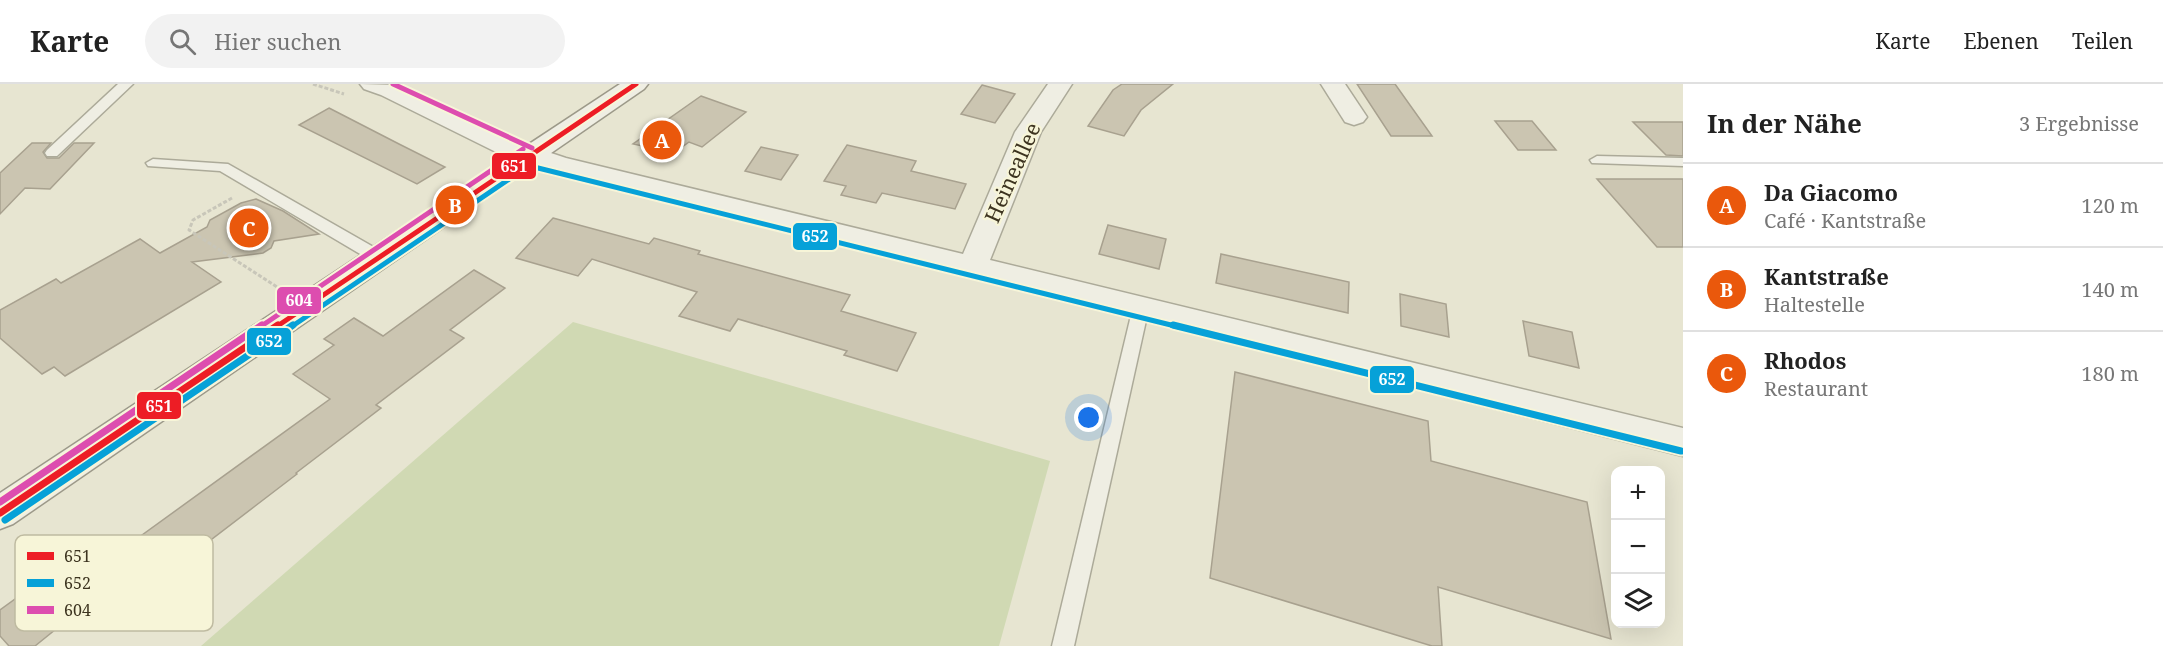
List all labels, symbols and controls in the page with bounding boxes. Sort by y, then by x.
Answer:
search box [145,14,565,68]
text: Karte [30,22,109,60]
icon: search [166,25,199,58]
text: Hier suchen [214,26,341,56]
text: Karte [1875,27,1930,55]
text: Ebenen [1963,27,2039,55]
text: Teilen [2072,27,2133,55]
text: In der Nähe [1707,105,1862,141]
text: 3 Ergebnisse [2019,110,2139,137]
pin: A [642,118,682,162]
street label: Heineallee [978,118,1047,227]
line badge: 651 [491,152,537,180]
text: 651 [500,155,528,177]
text: Da Giacomo [1764,177,1898,207]
pin: B [436,182,474,228]
text: A [1719,192,1734,219]
text: 120 m [2081,192,2139,219]
pin: C [230,206,268,250]
text: Café · Kantstraße [1764,207,1926,234]
line badge: 652 [792,222,838,251]
text: 652 [801,225,829,247]
text: Kantstraße [1764,261,1889,291]
text: B [1720,276,1733,303]
text: 140 m [2081,276,2139,303]
line badge: 604 [276,286,322,315]
text: 604 [285,289,313,311]
text: Haltestelle [1764,291,1865,318]
line badge: 652 [246,327,292,356]
text: 652 [255,330,283,352]
text: Rhodos [1764,345,1846,375]
text: C [1720,360,1733,387]
text: 180 m [2081,360,2139,387]
line badge: 652 [1369,365,1415,394]
text: 652 [1378,368,1406,390]
text: Restaurant [1764,375,1868,402]
line badge: 651 [136,391,182,420]
text: 651 [145,395,173,417]
your location [1074,403,1103,432]
map controls [1611,466,1665,628]
button: + [1611,466,1665,520]
button: − [1611,520,1665,574]
legend [15,535,213,631]
text: 651 [64,545,91,567]
text: 652 [64,572,91,594]
button: layers [1611,574,1665,628]
text: 604 [64,599,91,621]

